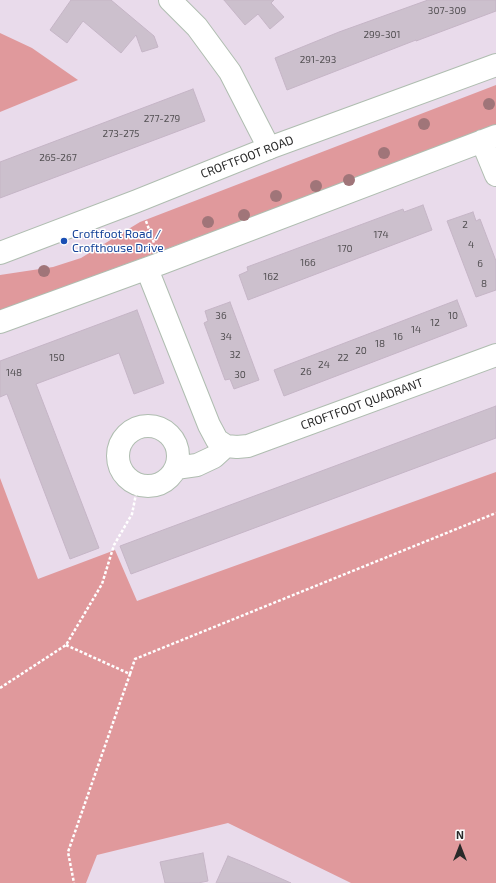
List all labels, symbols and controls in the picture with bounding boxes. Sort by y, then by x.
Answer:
house number: 307-309 [428,5,466,17]
house number: 299-301 [363,29,401,41]
house number: 291-293 [300,54,336,66]
house number: 277-279 [144,113,180,125]
house number: 273-275 [103,128,139,140]
street label: CROFTFOOT ROAD [198,133,296,181]
house number: 265-267 [39,152,77,164]
house number: 2 [462,219,468,231]
place label: Croftfoot Road / Crofthouse Drive [72,227,164,255]
house number: 174 [373,229,389,241]
marker: Croftfoot Road / Crofthouse Drive [59,236,69,246]
house number: 4 [468,239,474,251]
house number: 170 [337,243,353,255]
house number: 166 [300,257,316,269]
house number: 6 [477,258,483,270]
house number: 162 [263,271,279,283]
house number: 8 [481,278,487,290]
house number: 36 [215,310,227,322]
house number: 10 [448,310,458,322]
house number: 12 [430,317,440,329]
house number: 14 [411,324,421,336]
house number: 34 [220,331,232,343]
house number: 16 [393,331,403,343]
house number: 18 [375,338,385,350]
house number: 20 [355,345,367,357]
house number: 32 [229,349,241,361]
house number: 150 [49,352,65,364]
house number: 22 [337,352,349,364]
house number: 24 [318,359,330,371]
house number: 26 [300,366,312,378]
house number: 148 [6,367,22,379]
house number: 30 [234,369,246,381]
street label: CROFTFOOT QUADRANT [299,375,425,433]
north arrow [440,827,480,867]
text: N [456,828,464,841]

